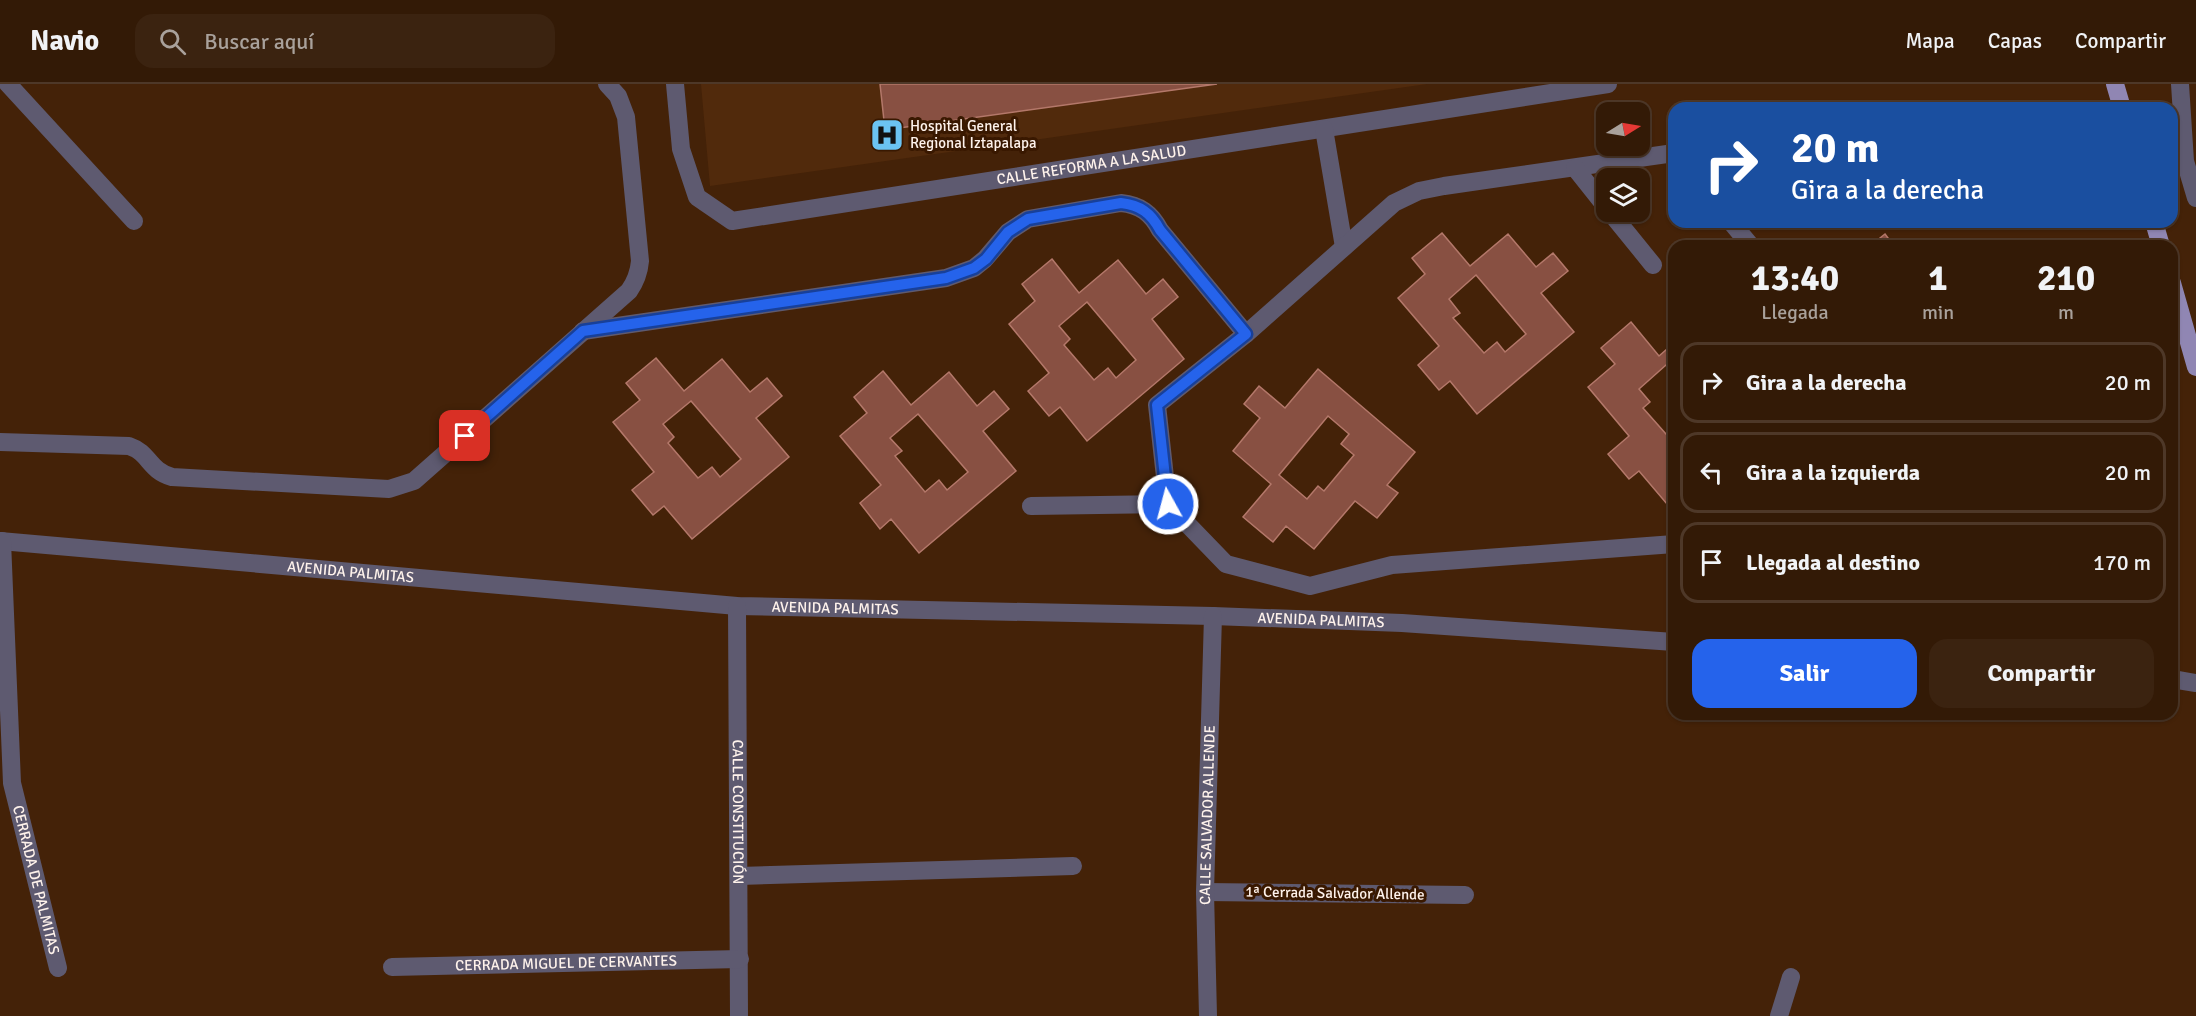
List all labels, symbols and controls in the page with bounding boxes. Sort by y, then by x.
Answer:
search box [135,14,555,68]
text: Navio [30,24,99,58]
icon: search [156,25,189,58]
text: Buscar aquí [204,28,314,55]
text: Mapa [1905,28,1955,54]
text: Capas [1988,28,2042,54]
text: Compartir [2075,28,2166,54]
north arrow [1596,102,1650,156]
map controls [1596,102,1650,222]
hospital icon: Hospital General Regional Iztapalapa [869,117,905,153]
place label: Hospital General Regional Iztapalapa [910,117,1037,152]
text: 20 m [1791,123,1880,174]
icon: right [1692,126,1770,204]
street label: CALLE REFORMA A LA SALUD [995,141,1187,189]
button: layers [1596,168,1650,222]
text: Gira a la derecha [1791,174,1984,207]
text: 13:40 [1751,256,1839,301]
text: 1 [1928,256,1948,301]
text: 210 [2037,256,2095,301]
text: Llegada [1761,300,1829,325]
text: min [1922,300,1954,325]
text: m [2058,300,2074,325]
icon: right [1695,366,1728,399]
text: Gira a la derecha [1746,369,1907,396]
text: 20 m [2105,369,2151,396]
pin [439,410,490,461]
icon: arrive [448,419,481,452]
icon: left [1695,456,1728,489]
text: Gira a la izquierda [1746,459,1920,486]
text: 20 m [2105,459,2151,486]
position arrow [1136,472,1200,536]
icon: arrive [1695,546,1728,579]
text: Llegada al destino [1746,549,1920,576]
text: 170 m [2093,549,2151,576]
street label: AVENIDA PALMITAS [287,557,415,586]
street label: AVENIDA PALMITAS [771,598,899,618]
street label: AVENIDA PALMITAS [1257,609,1385,631]
button: Salir [1692,639,1917,708]
button: Compartir [1929,639,2154,708]
street label: CALLE SALVADOR ALLENDE [1196,725,1219,905]
street label: CALLE CONSTITUCIÓN [729,739,748,885]
street label: CERRADA DE PALMITAS [9,803,63,956]
street label: 1ª Cerrada Salvador Allende [1245,882,1425,904]
street label: CERRADA MIGUEL DE CERVANTES [455,951,677,975]

